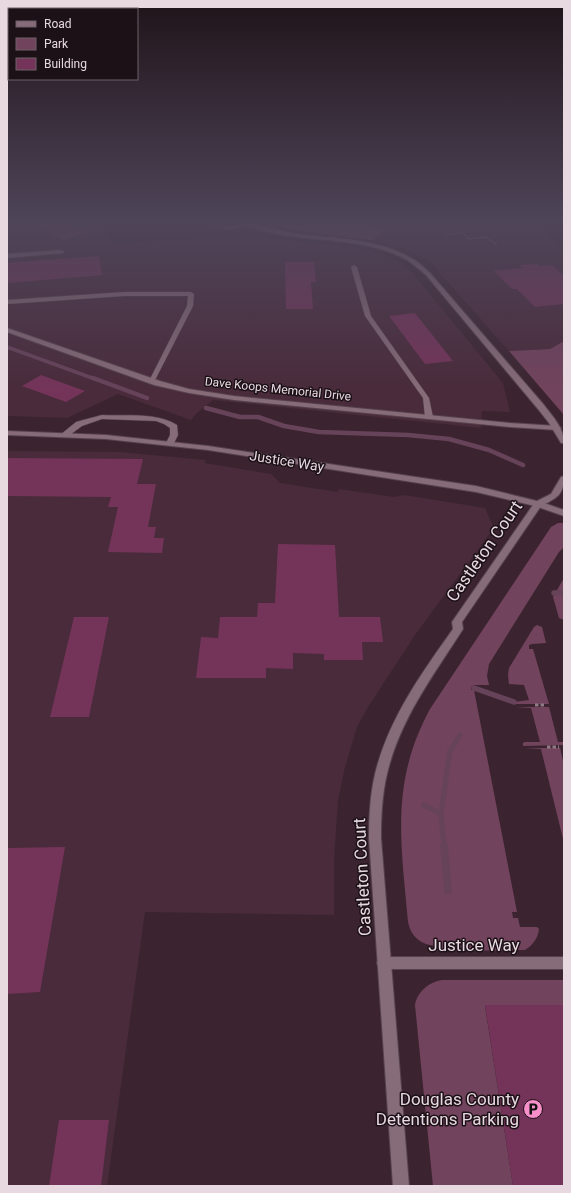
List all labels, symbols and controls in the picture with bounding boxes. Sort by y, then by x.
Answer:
legend [8,8,138,80]
text: Road [44,17,72,31]
text: Park [44,37,69,51]
text: Building [44,57,87,71]
street label: Dave Koops Memorial Drive [204,374,352,404]
street label: Justice Way [249,447,326,475]
street label: Castleton Court [442,497,526,605]
street label: Castleton Court [349,817,375,937]
street label: Justice Way [428,935,520,955]
place label: Douglas County Detentions Parking [376,1089,519,1129]
parking icon: Douglas County Detentions Parking [522,1098,544,1120]

